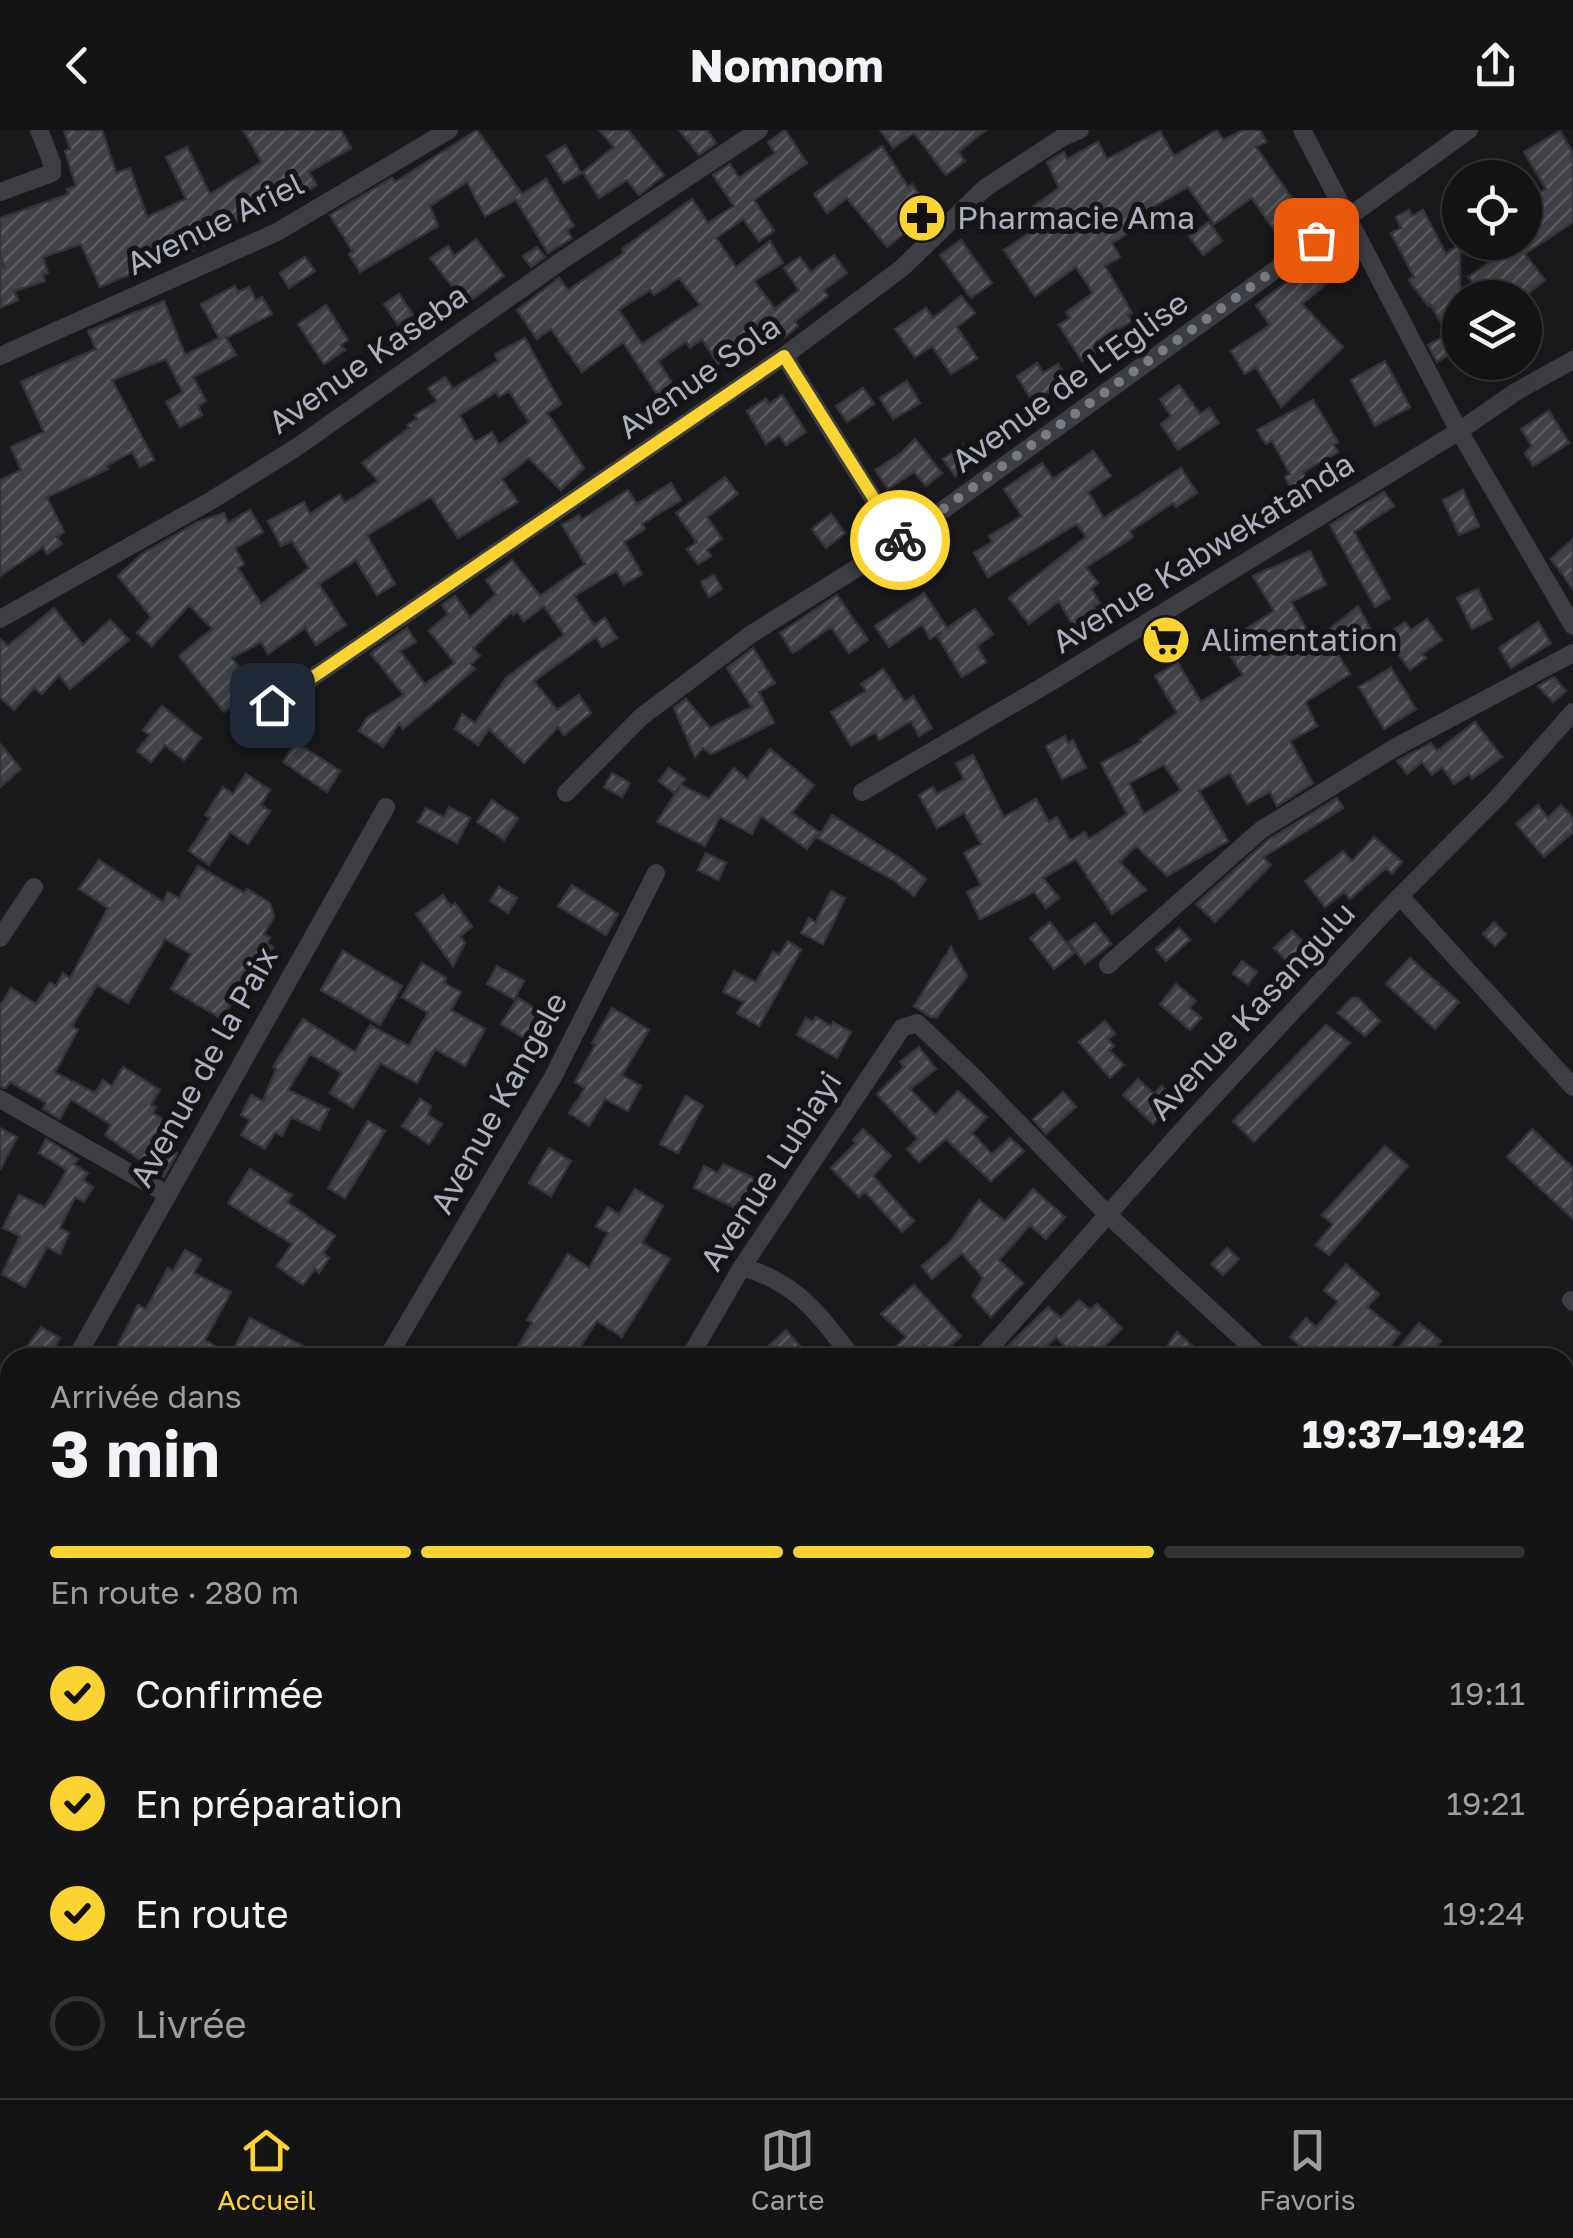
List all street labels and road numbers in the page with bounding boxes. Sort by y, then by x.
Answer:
street label: Avenue Ariel [120,164,309,282]
street label: Avenue Kaseba [261,275,474,441]
street label: Avenue de L'Eglise [944,283,1195,480]
street label: Avenue Sola [610,306,787,446]
street label: Avenue Kabwekatanda [1045,444,1360,661]
street label: Avenue Kasangulu [1140,893,1362,1127]
street label: Avenue de la Paix [121,940,285,1193]
street label: Avenue Kangele [422,985,575,1220]
street label: Avenue Lubiayi [692,1064,849,1277]

